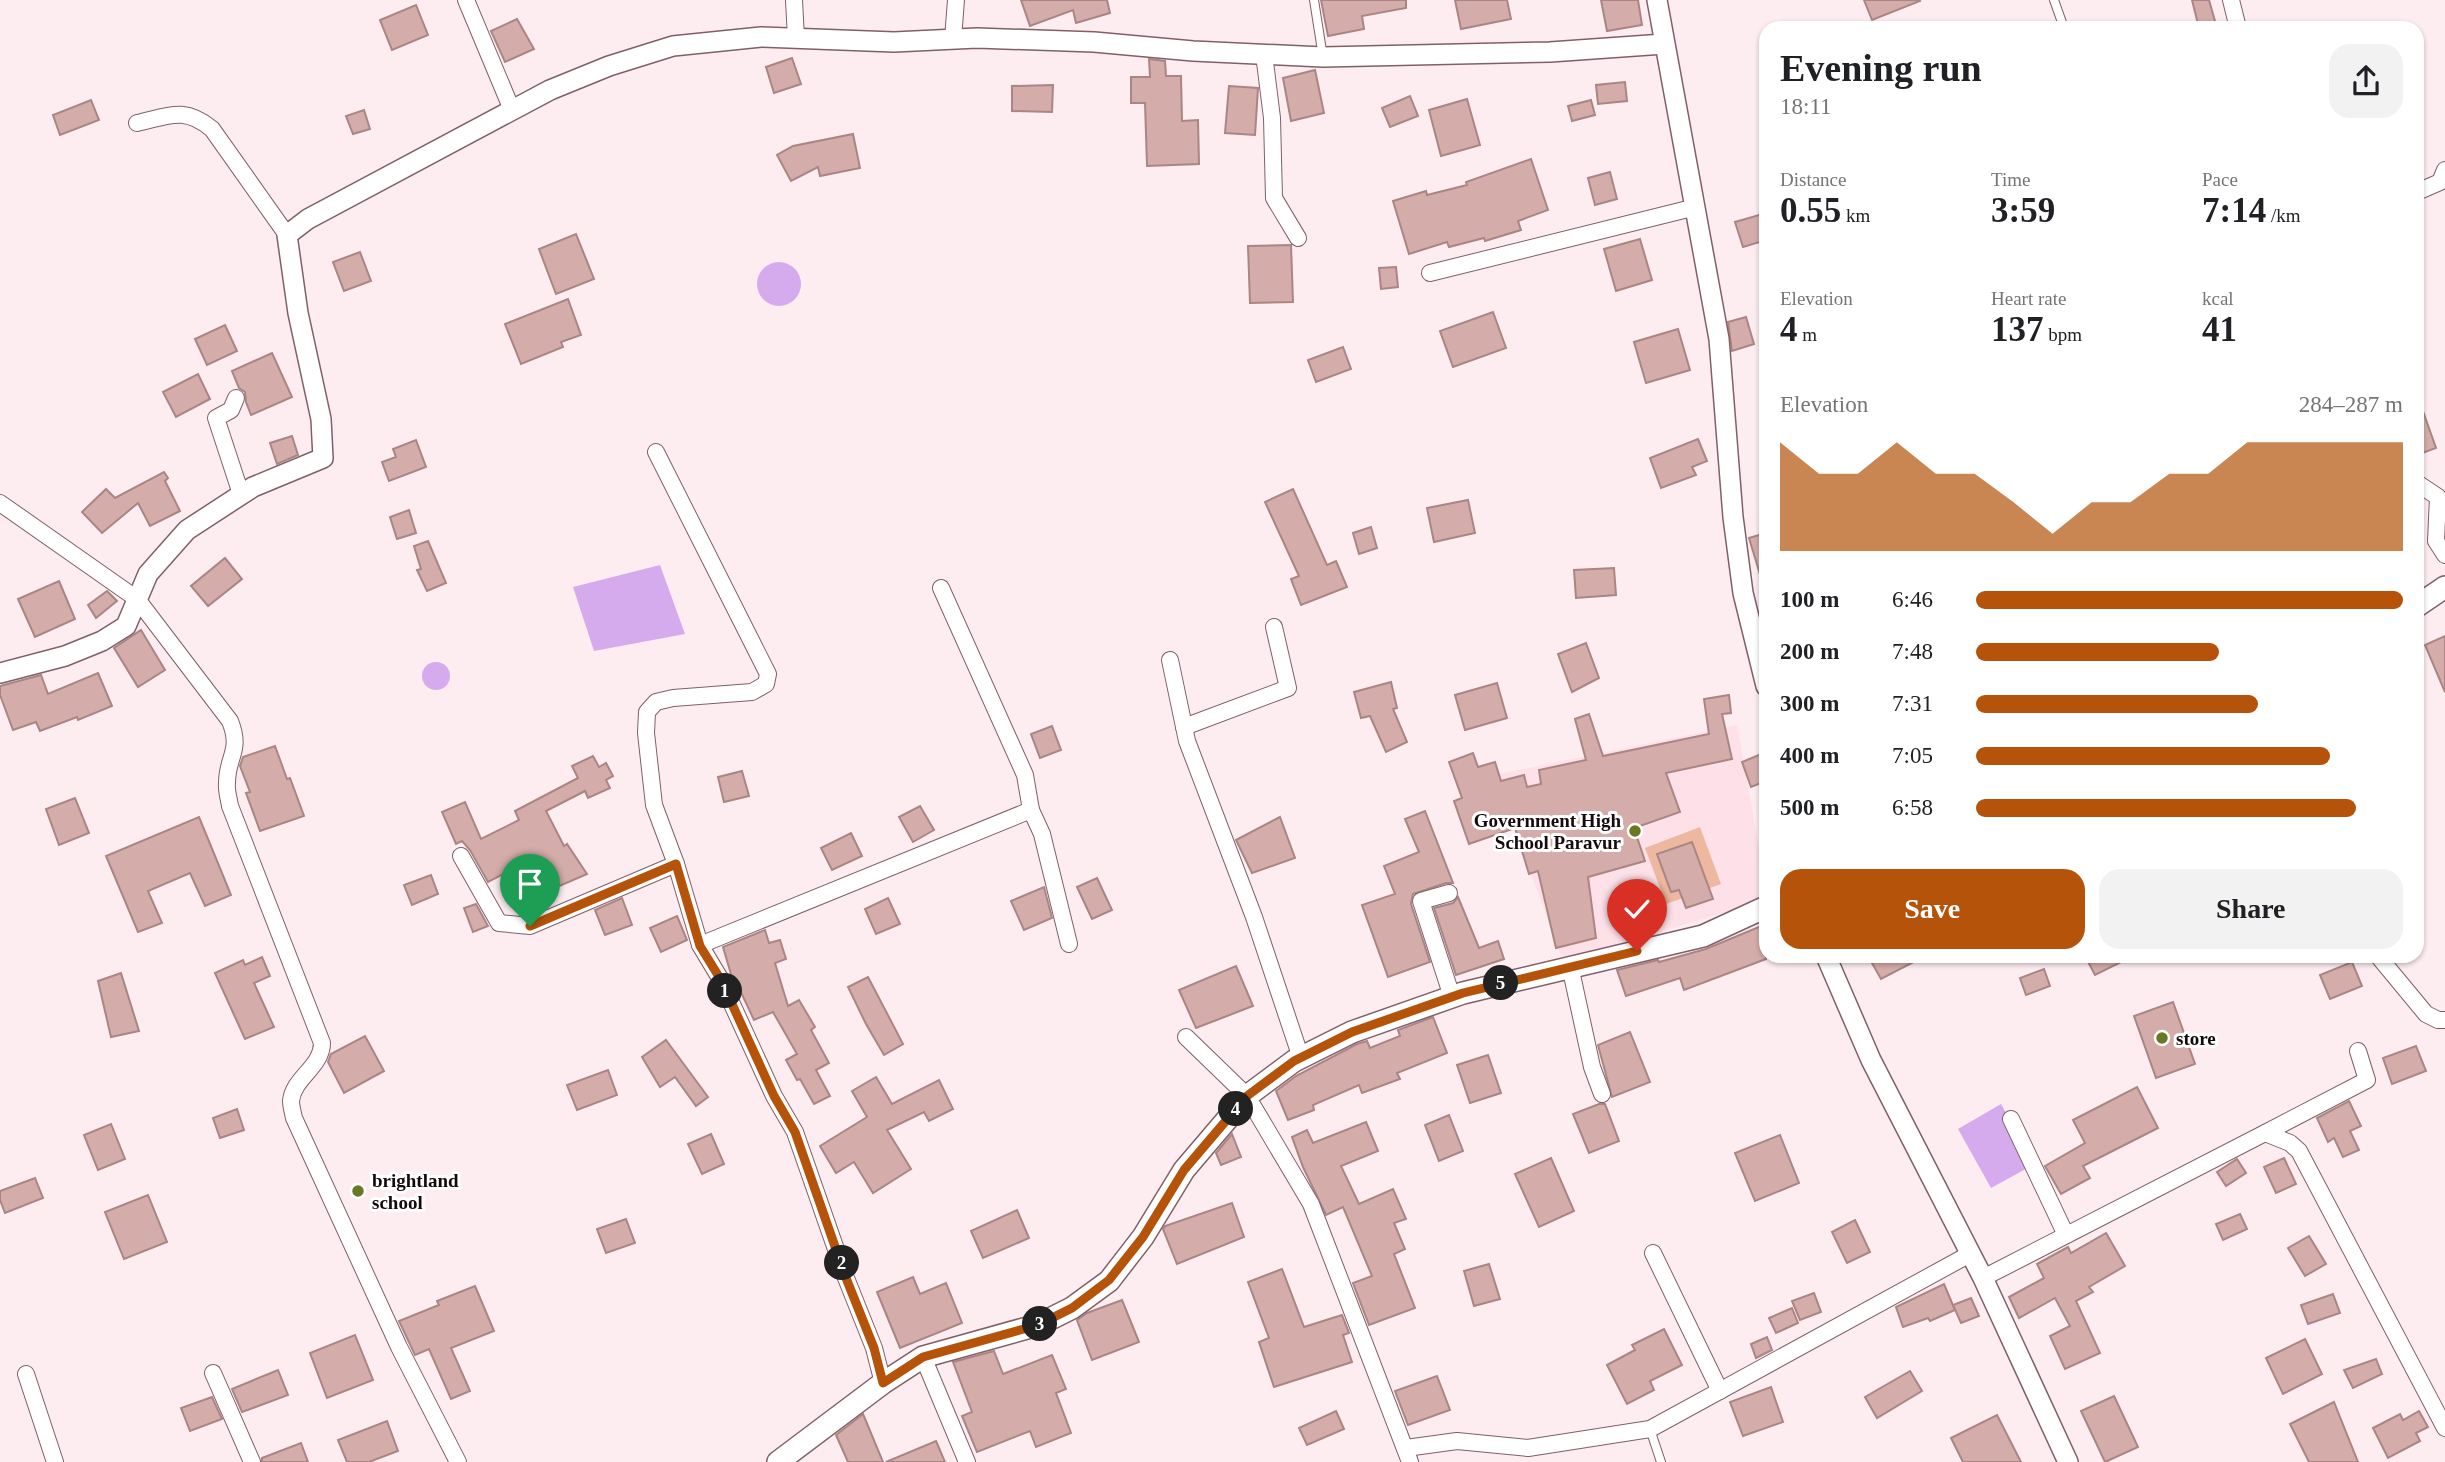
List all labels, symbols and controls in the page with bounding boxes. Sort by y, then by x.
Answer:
button: share [2329,44,2403,118]
text: Evening run [1780,47,1982,89]
text: 18:11 [1780,94,1832,119]
text: Distance [1780,169,1846,190]
text: Time [1991,169,2030,190]
text: Pace [2202,169,2238,190]
text: 0.55 [1780,191,1841,230]
text: 3:59 [1991,191,2055,230]
text: 7:14 [2202,191,2266,230]
text: km [1841,205,1870,226]
text: /km [2266,205,2300,226]
text: Elevation [1780,288,1853,309]
text: Heart rate [1991,288,2066,309]
text: kcal [2202,288,2234,309]
text: 4 [1780,310,1798,349]
text: 137 [1991,310,2044,349]
text: 41 [2202,310,2237,349]
text: m [1798,324,1817,345]
text: bpm [2044,324,2082,345]
text: Elevation [1780,392,1868,417]
text: 284–287 m [2299,392,2403,417]
text: 100 m [1780,587,1839,612]
text: 6:46 [1892,587,1933,612]
text: 200 m [1780,639,1839,664]
text: 7:48 [1892,639,1933,664]
text: 300 m [1780,691,1839,716]
text: 7:31 [1892,691,1933,716]
text: 400 m [1780,743,1839,768]
text: 7:05 [1892,743,1933,768]
text: 500 m [1780,795,1839,820]
text: 6:58 [1892,795,1933,820]
place label: Government High School Paravur [1474,810,1622,853]
marker: Government High School Paravur [1627,823,1643,839]
pin [500,854,560,926]
icon: arrive [511,865,549,903]
button: Save [1780,869,2085,949]
button: Share [2099,869,2403,949]
pin [1607,879,1667,951]
icon: check [1618,890,1656,928]
pin: 5 [1484,965,1518,1000]
text: 5 [1496,972,1505,993]
pin: 1 [708,974,742,1009]
text: 1 [720,980,729,1001]
place label: store [2176,1028,2216,1049]
marker: store [2154,1030,2170,1046]
pin: 4 [1218,1092,1254,1126]
text: 4 [1231,1098,1240,1119]
place label: brightland school [372,1170,459,1213]
marker: brightland school [350,1183,366,1199]
pin: 2 [824,1246,860,1280]
text: 2 [837,1252,846,1273]
pin: 3 [1023,1306,1058,1342]
text: 3 [1035,1313,1044,1334]

